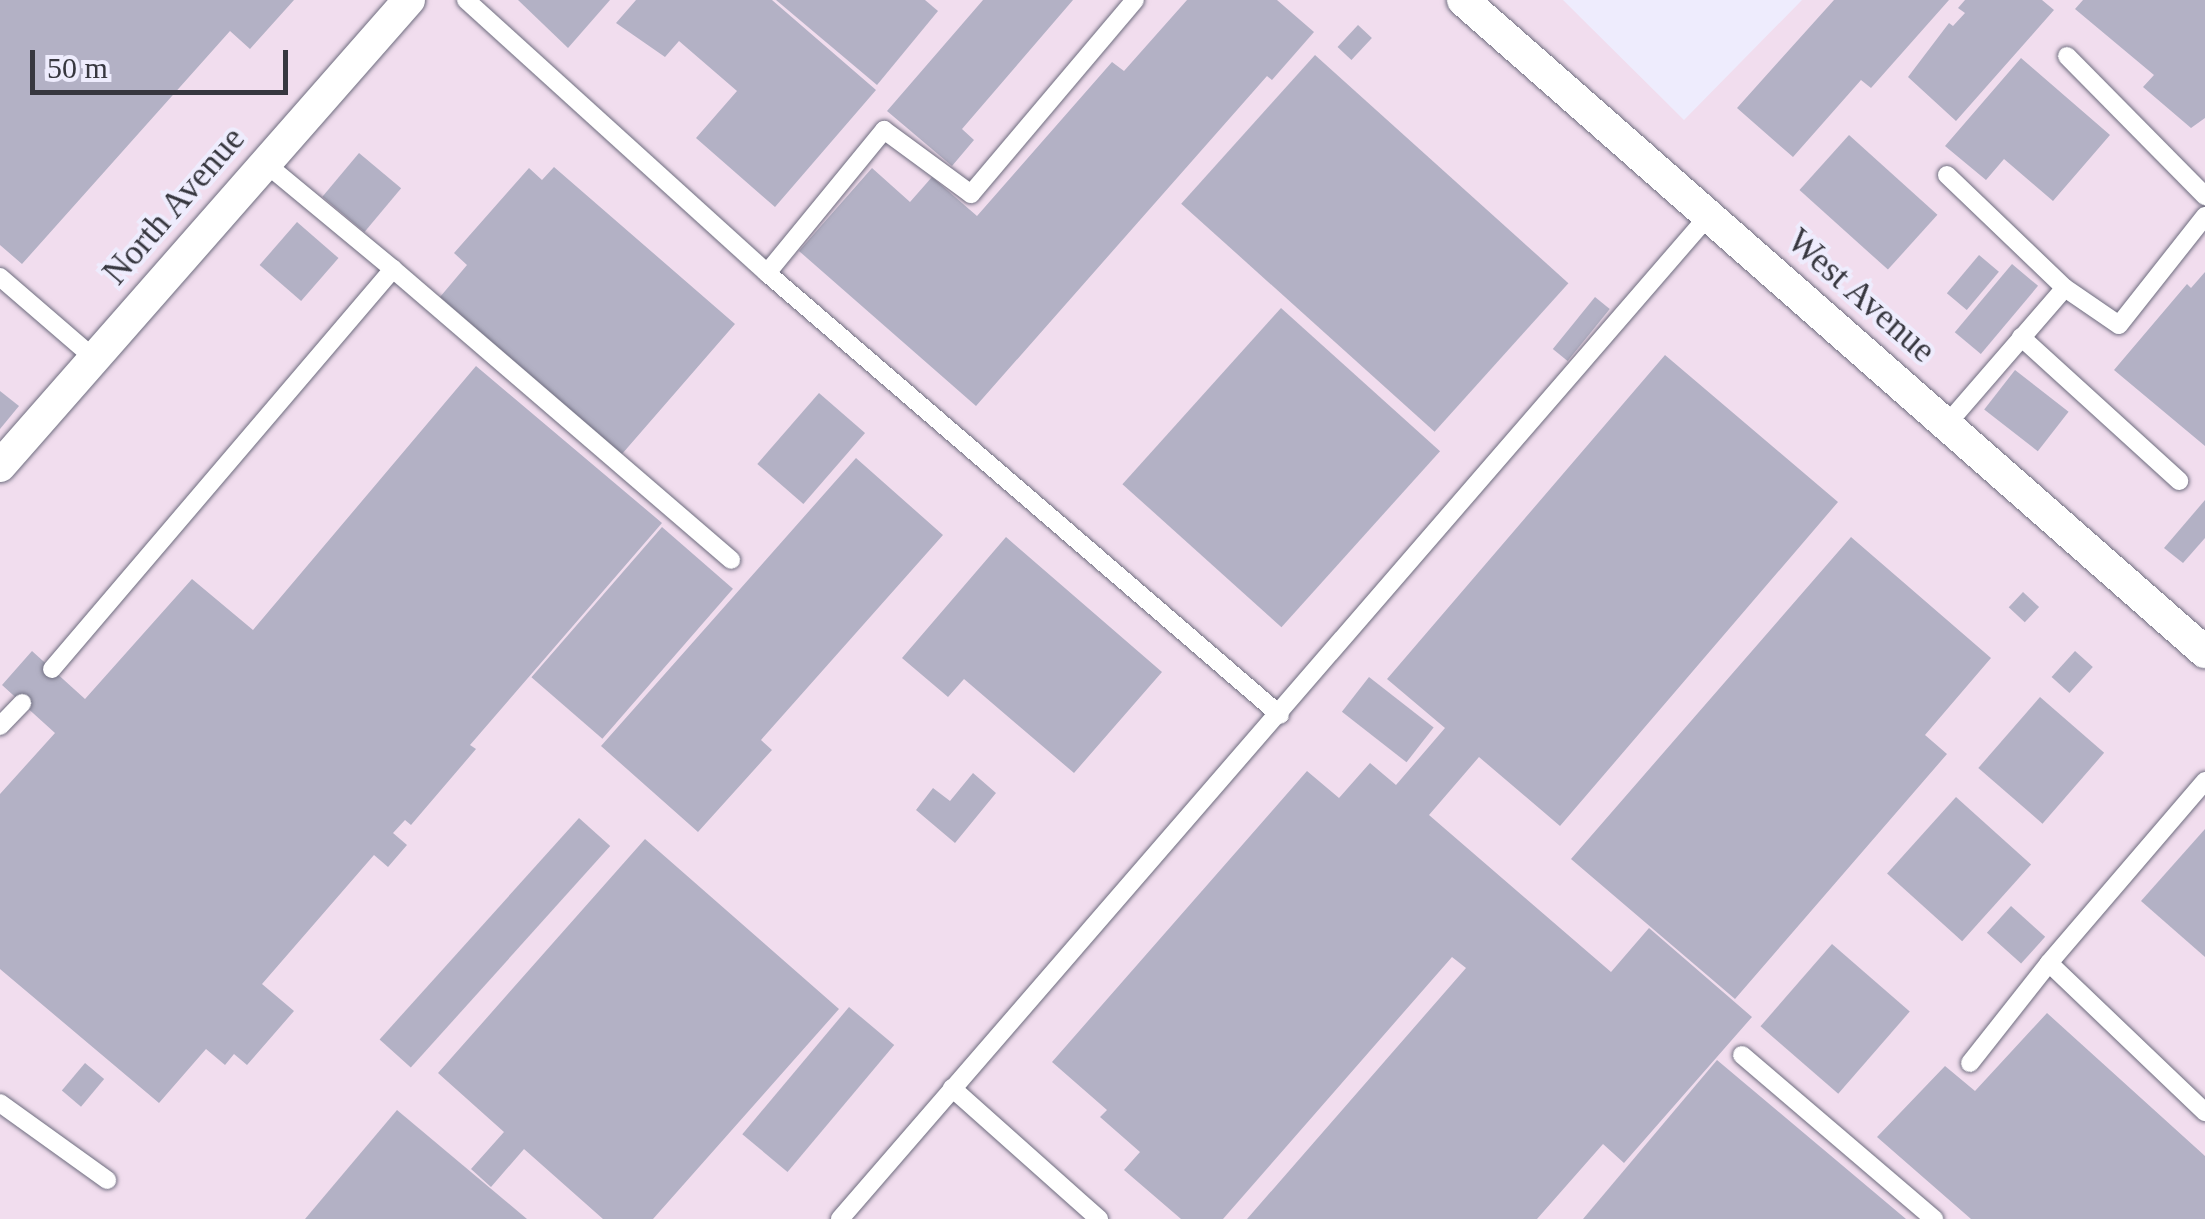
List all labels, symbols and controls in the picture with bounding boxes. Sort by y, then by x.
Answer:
scale bar [35,30,292,92]
text: 50 m [47,51,108,84]
street label: North Avenue [94,118,254,294]
street label: West Avenue [1778,220,1944,372]

